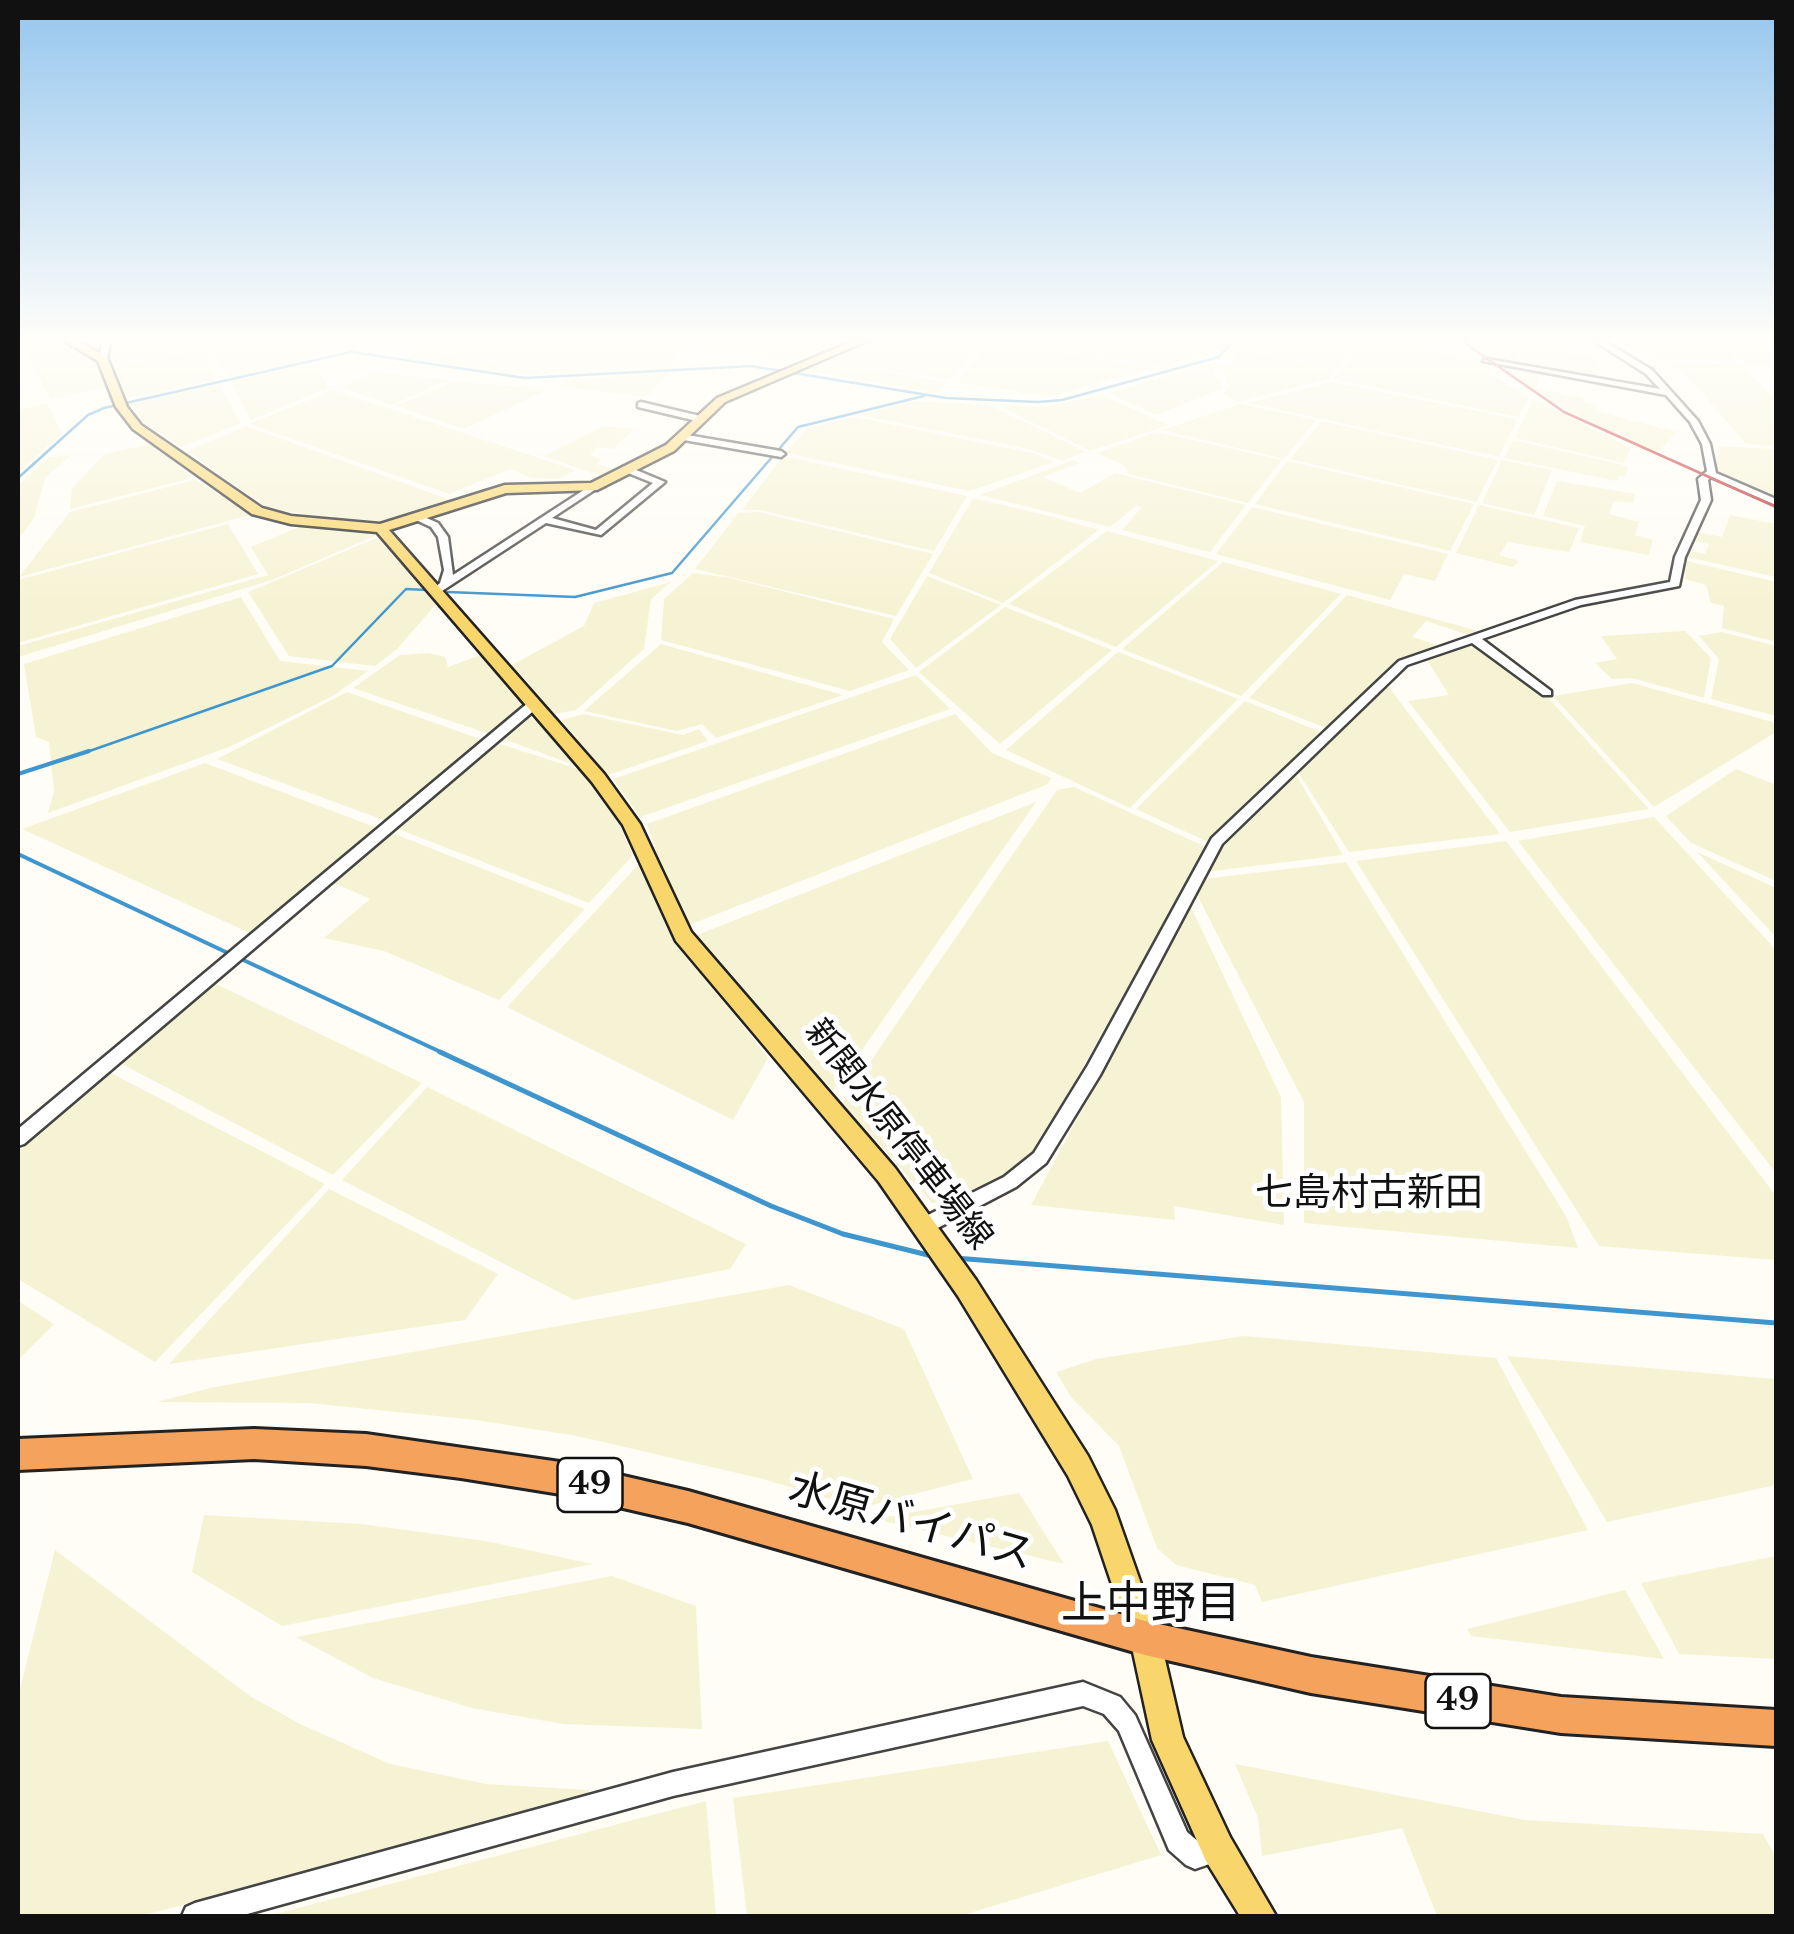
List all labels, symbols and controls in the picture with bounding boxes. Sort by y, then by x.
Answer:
street label: 新関水原停車場線 [795,1012,1001,1258]
district label: 七島村古新田 [1255,1171,1483,1217]
road number: 49 [558,1458,622,1512]
street label: 水原バイパス [783,1464,1039,1582]
district label: 上中野目 [1061,1578,1241,1632]
road number: 49 [1426,1674,1490,1728]

